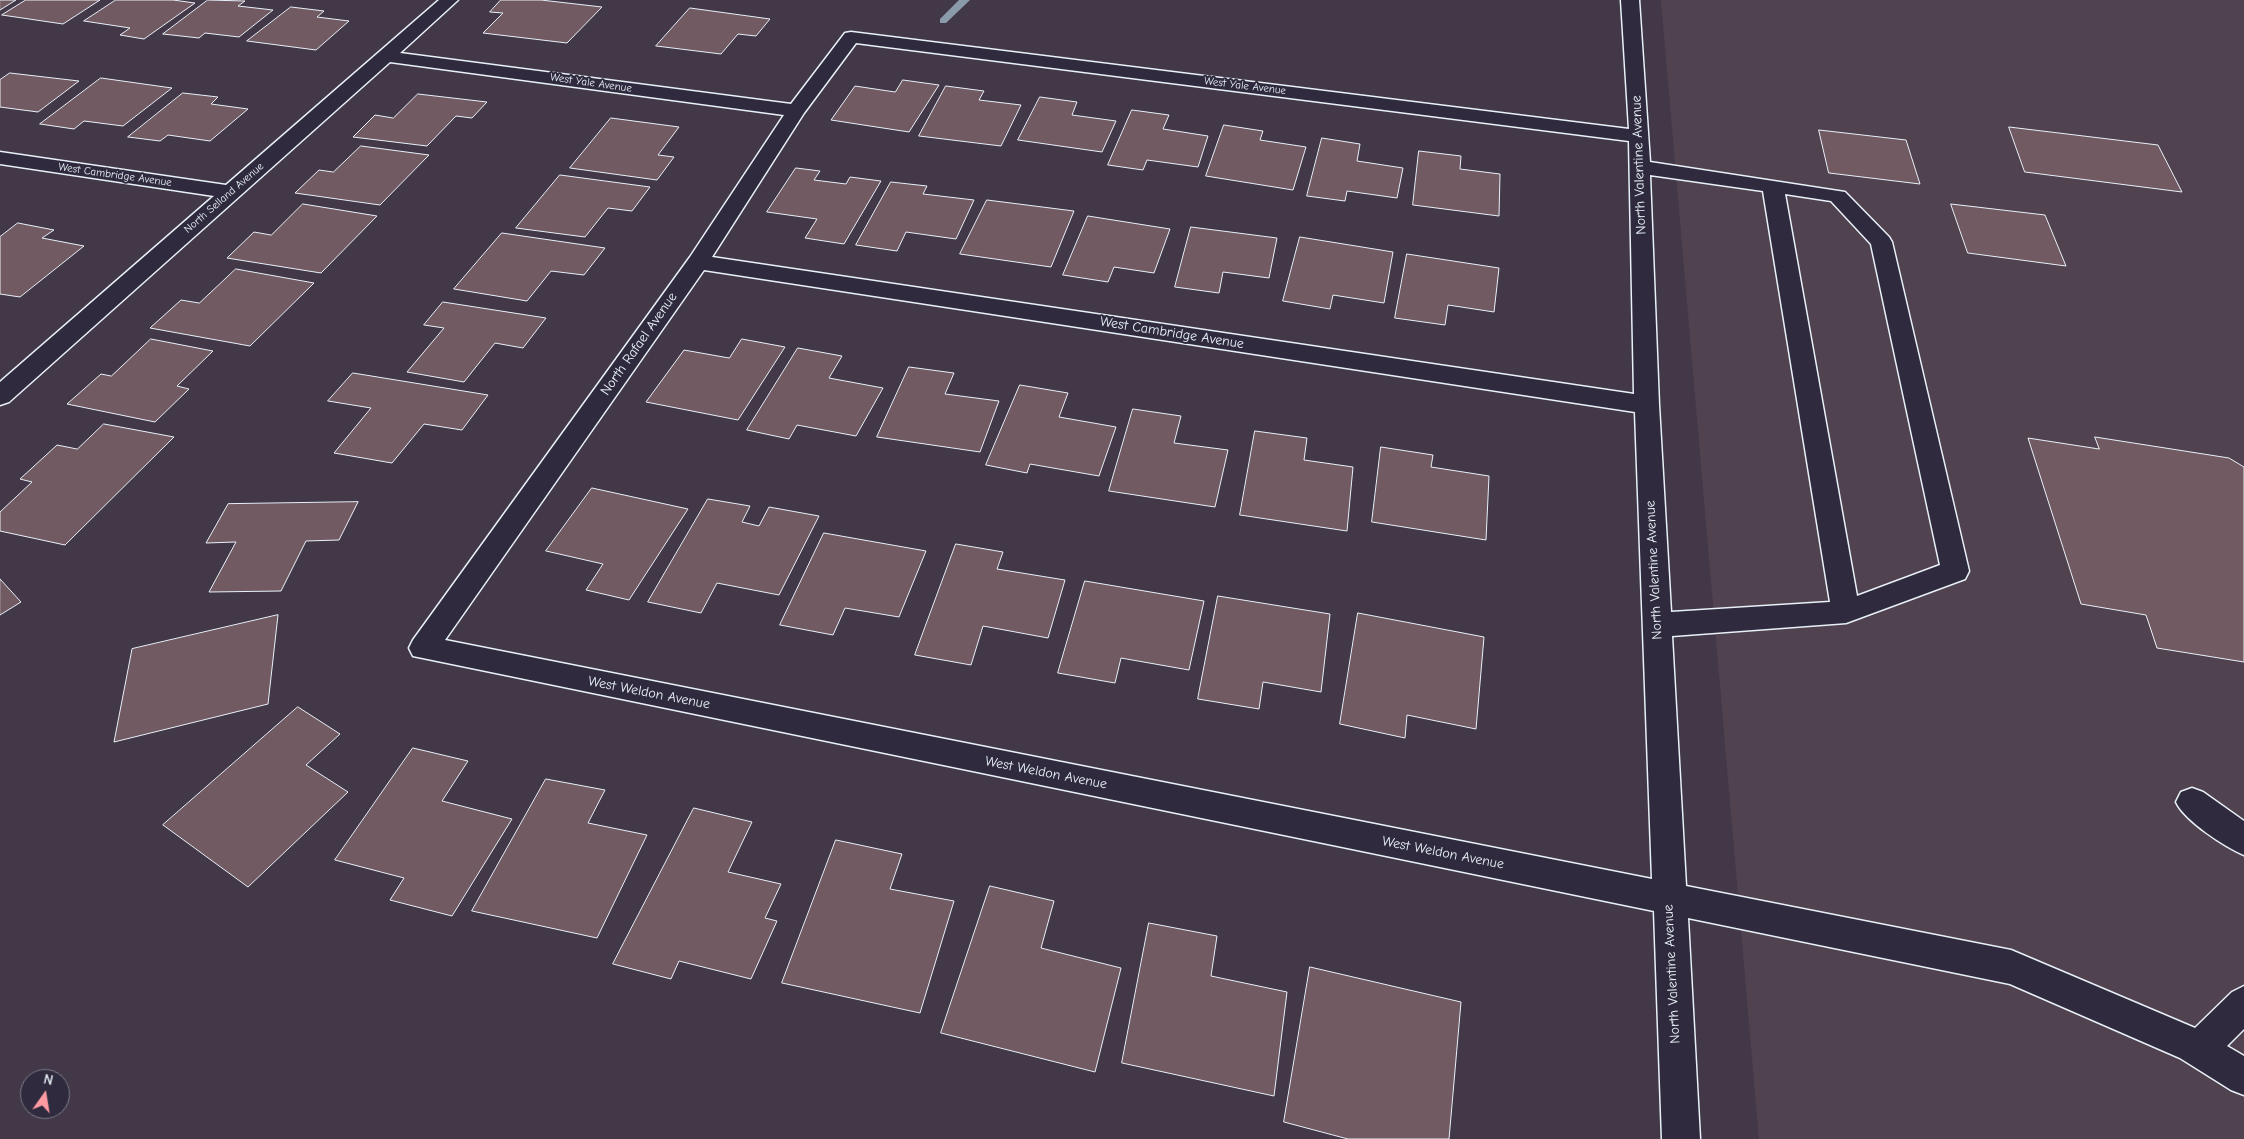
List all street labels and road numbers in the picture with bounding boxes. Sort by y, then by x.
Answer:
street label: West Yale Avenue [549,71,633,95]
street label: West Yale Avenue [1203,74,1287,98]
street label: North Valentine Avenue [1628,95,1650,235]
street label: North Selland Avenue [181,160,267,236]
street label: West Cambridge Avenue [57,161,173,189]
street label: North Rafael Avenue [597,289,681,399]
street label: West Cambridge Avenue [1099,313,1245,353]
street label: North Valentine Avenue [1642,500,1666,640]
street label: West Weldon Avenue [587,673,711,713]
street label: West Weldon Avenue [984,753,1108,793]
street label: West Weldon Avenue [1381,833,1505,873]
street label: North Valentine Avenue [1660,904,1684,1044]

